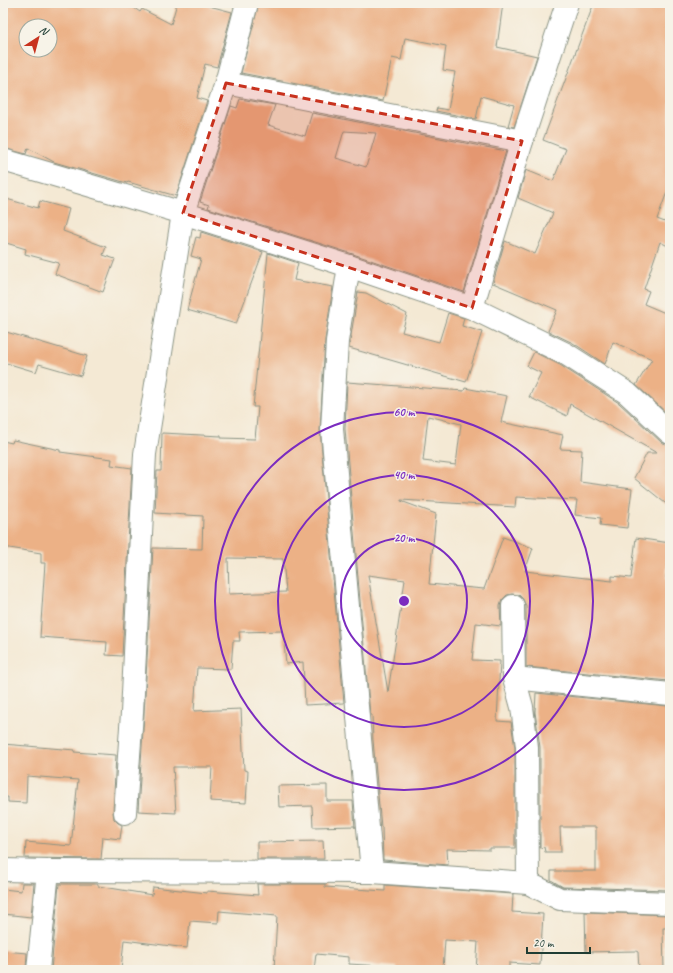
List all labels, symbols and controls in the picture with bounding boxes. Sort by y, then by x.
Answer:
north arrow [18,18,58,58]
text: N [37,22,53,39]
text: 60 m [394,404,416,420]
text: 40 m [394,467,415,483]
text: 20 m [394,530,415,546]
centre of rings [397,594,411,608]
scale bar [527,929,590,955]
text: 20 m [533,935,555,951]

